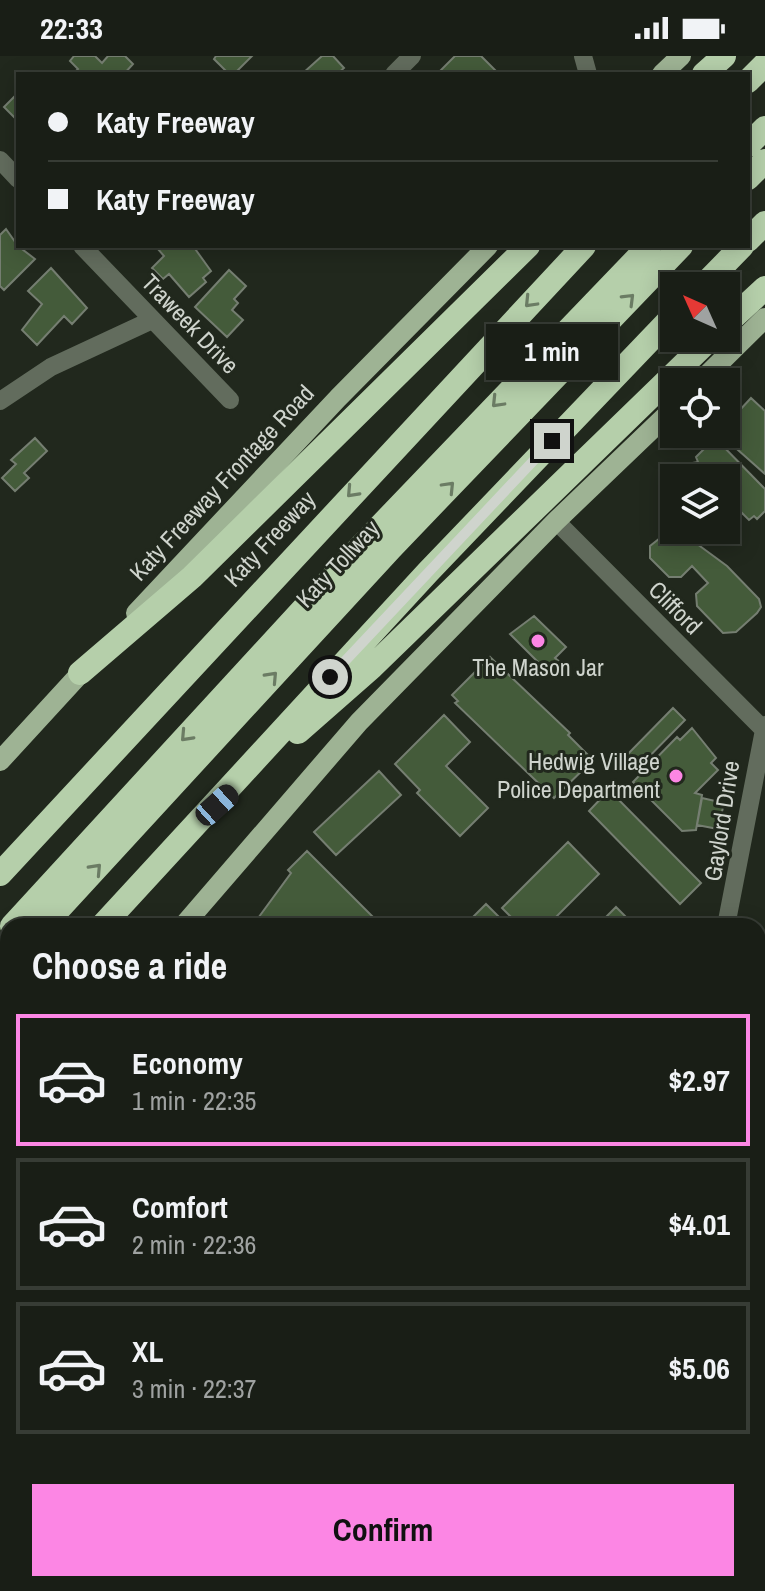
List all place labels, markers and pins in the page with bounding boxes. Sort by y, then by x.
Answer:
marker: The Mason Jar [529,632,547,650]
place label: The Mason Jar [472,651,604,683]
place label: Hedwig Village Police Department [497,745,661,805]
marker: Hedwig Village Police Department [667,767,685,785]

